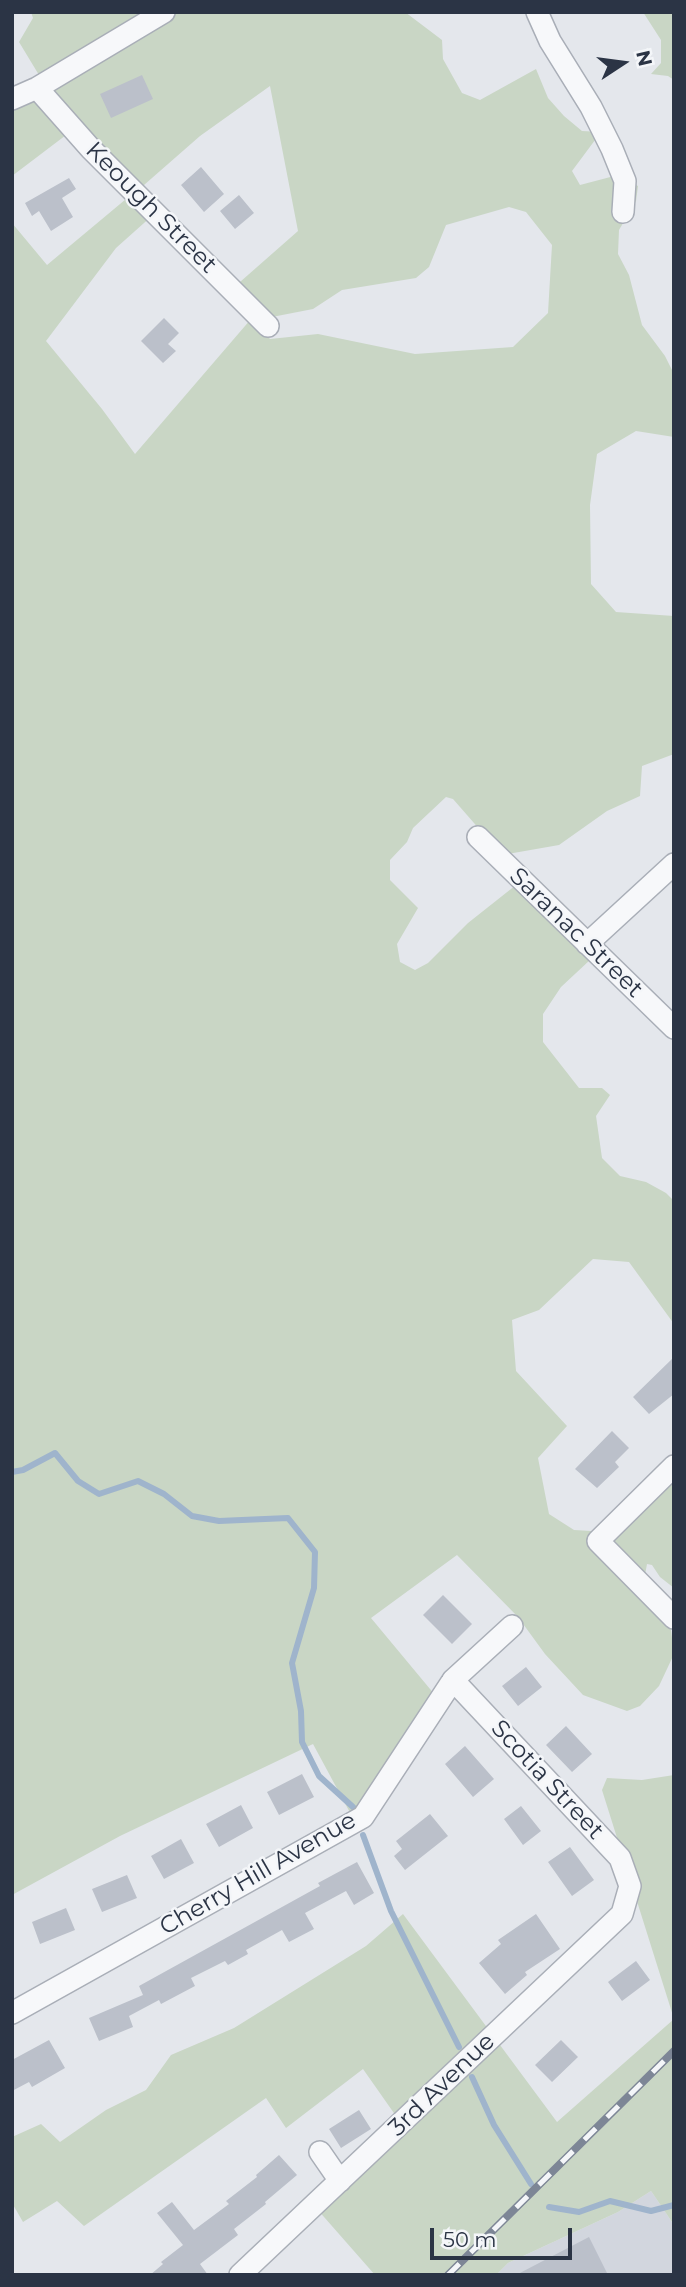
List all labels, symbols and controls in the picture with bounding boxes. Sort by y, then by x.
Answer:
north arrow [588,28,658,98]
text: N [631,48,657,68]
street label: Keough Street [79,136,223,280]
street label: Saranac Street [503,862,649,1004]
street label: Scotia Street [485,1714,609,1846]
street label: Cherry Hill Avenue [155,1806,361,1942]
street label: 3rd Avenue [383,2027,501,2143]
scale bar [434,2214,576,2258]
text: 50 m [443,2227,497,2252]

